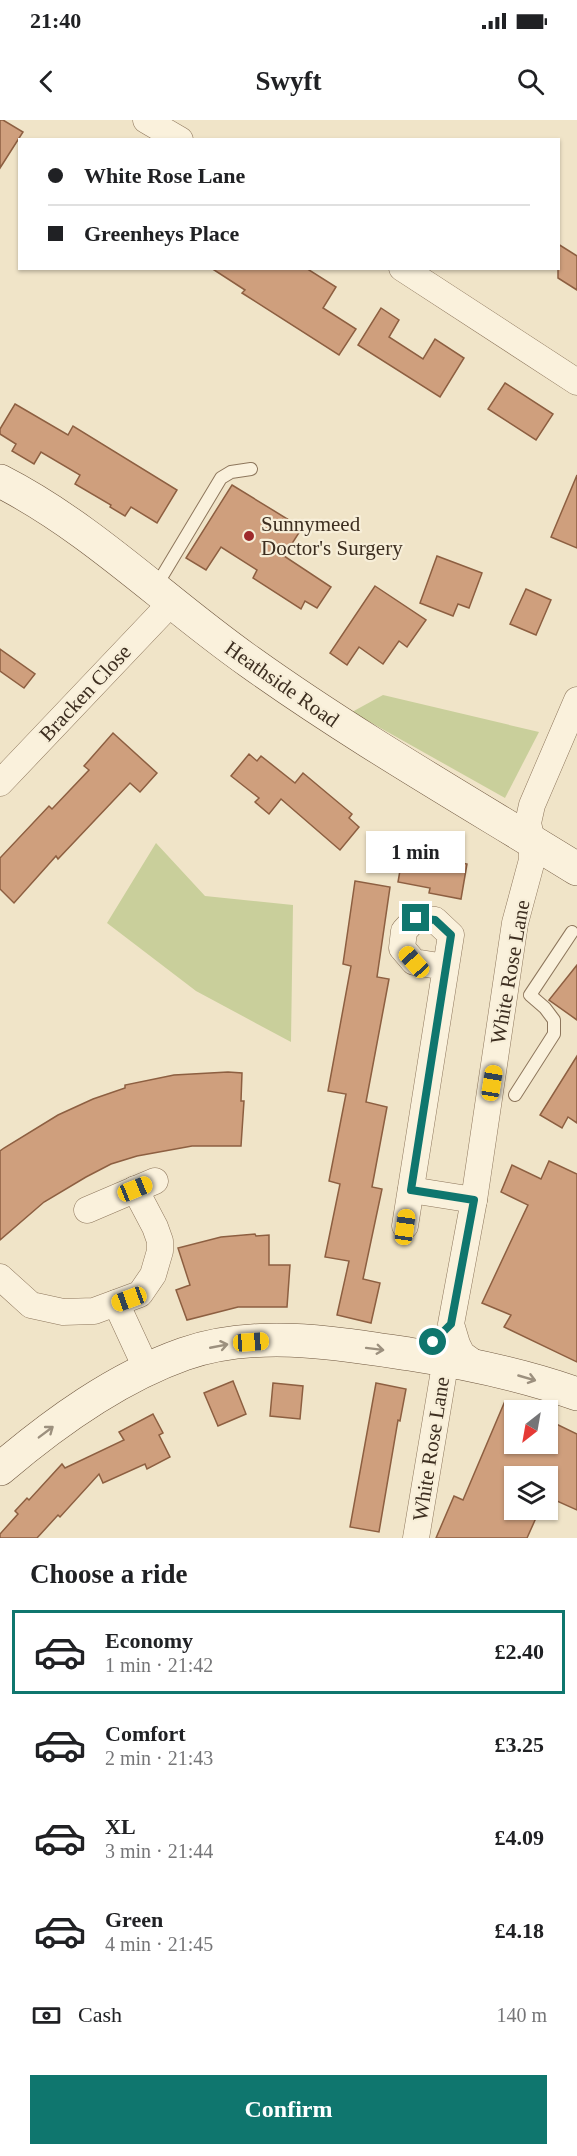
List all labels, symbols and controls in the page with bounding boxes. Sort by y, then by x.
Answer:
text: 21:40 [30,8,81,33]
icon: back [30,65,63,98]
icon: search [514,65,547,98]
text: Swyft [256,66,322,96]
text: White Rose Lane [84,163,245,188]
text: Greenheys Place [84,221,239,246]
place label: Sunnymeed Doctor's Surgery [261,512,403,560]
marker: Sunnymeed Doctor's Surgery [242,529,256,543]
street label: Heathside Road [220,636,344,732]
street label: Bracken Close [34,640,136,746]
callout: 1 min [366,831,466,873]
text: 1 min [391,841,440,863]
street label: White Rose Lane [486,898,534,1046]
route end [402,904,429,931]
car [395,943,433,981]
car [480,1064,504,1102]
car [115,1174,155,1204]
car [394,1208,416,1246]
car [109,1284,149,1314]
route start [419,1328,446,1355]
car [232,1332,270,1352]
one-way arrow [208,1340,228,1351]
one-way arrow [364,1344,384,1355]
one-way arrow [517,1373,536,1384]
street label: White Rose Lane [408,1375,454,1523]
north arrow [504,1400,558,1454]
map controls [504,1400,558,1520]
one-way arrow [37,1426,53,1438]
button: layers [504,1466,558,1520]
text: Choose a ride [30,1559,188,1589]
icon: car [33,1625,87,1679]
text: Economy [105,1628,193,1653]
text: £2.40 [495,1639,544,1664]
text: 1 min · 21:42 [105,1654,213,1676]
icon: car [33,1718,87,1772]
text: Comfort [105,1721,186,1746]
text: £3.25 [495,1732,544,1757]
text: 2 min · 21:43 [105,1747,213,1769]
icon: car [33,1811,87,1865]
text: XL [105,1814,136,1839]
text: £4.09 [495,1825,544,1850]
text: 3 min · 21:44 [105,1840,213,1862]
icon: car [33,1904,87,1958]
text: Green [105,1907,163,1932]
text: £4.18 [495,1918,544,1943]
text: 4 min · 21:45 [105,1933,213,1955]
icon: cash [30,1999,63,2032]
text: Cash [78,2002,122,2027]
text: 140 m [496,2004,547,2026]
button: Confirm [30,2075,547,2144]

